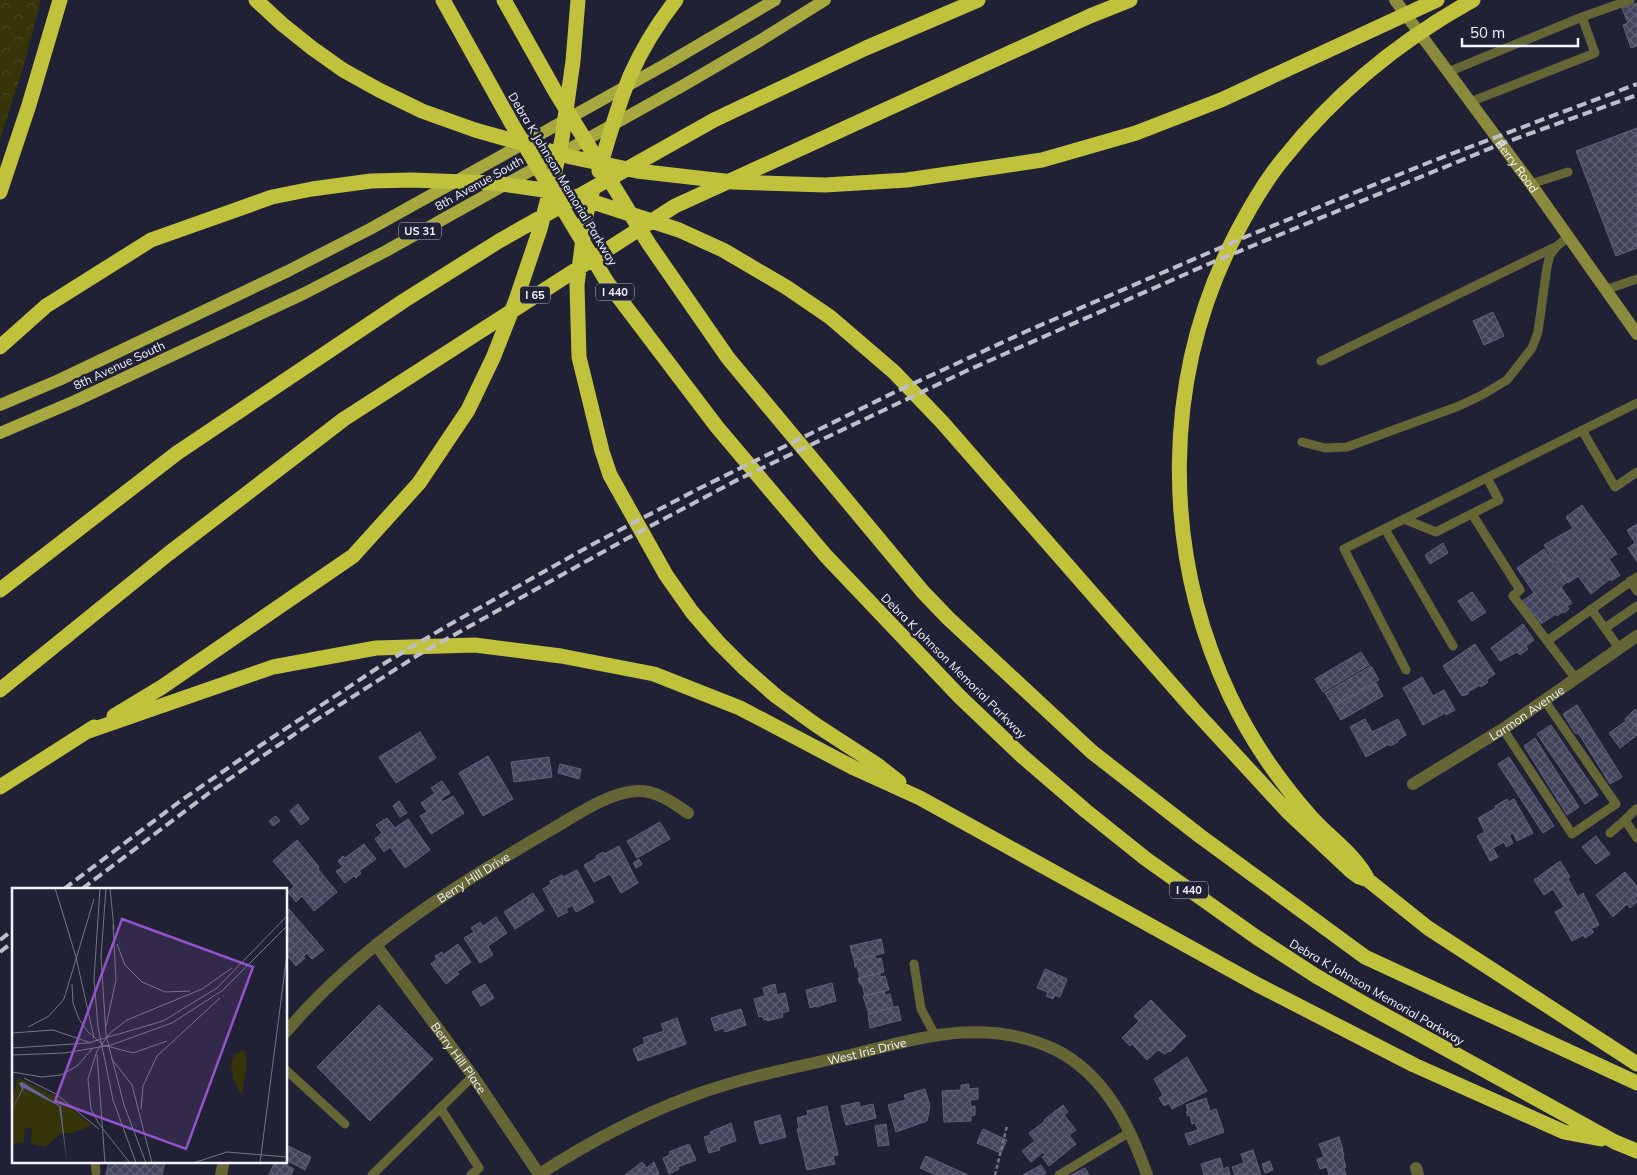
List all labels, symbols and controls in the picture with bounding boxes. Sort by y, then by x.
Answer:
scale bar [1462,15,1578,47]
text: 50 m [1470,23,1505,42]
street label: Debra K Johnson Memorial Parkway [505,90,621,269]
street label: Berry Road [1493,136,1542,195]
street label: 8th Avenue South [432,152,526,214]
road number: US 31 [399,222,441,240]
road number: I 440 [596,284,634,300]
road number: I 65 [520,286,550,304]
street label: 8th Avenue South [71,337,167,393]
street label: Debra K Johnson Memorial Parkway [878,590,1030,742]
street label: Larmon Avenue [1486,682,1567,743]
street label: Berry Hill Drive [434,848,512,906]
road number: I 440 [1170,882,1208,898]
inset map [12,888,288,1162]
street label: Debra K Johnson Memorial Parkway [1287,936,1468,1049]
street label: Berry Hill Place [428,1019,490,1096]
street label: West Iris Drive [826,1034,908,1067]

